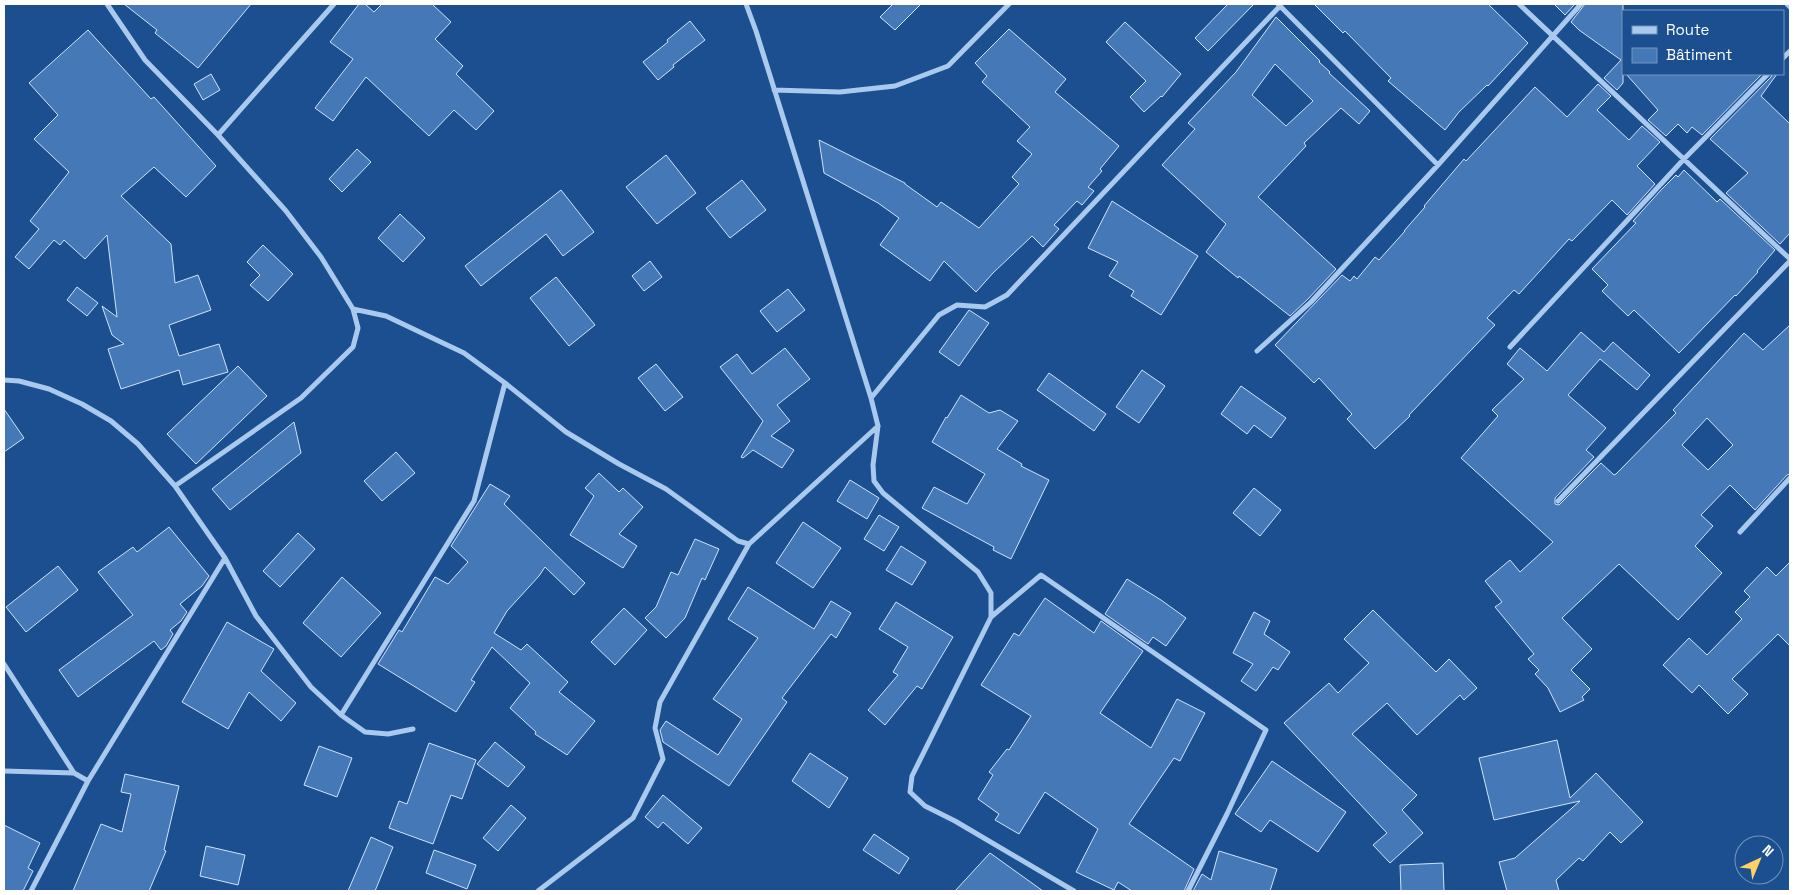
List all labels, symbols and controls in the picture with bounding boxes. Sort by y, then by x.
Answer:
legend [1622,10,1784,75]
text: Route [1666,20,1710,39]
text: Bâtiment [1666,45,1732,64]
north arrow [1734,835,1784,885]
text: N [1758,841,1778,860]

